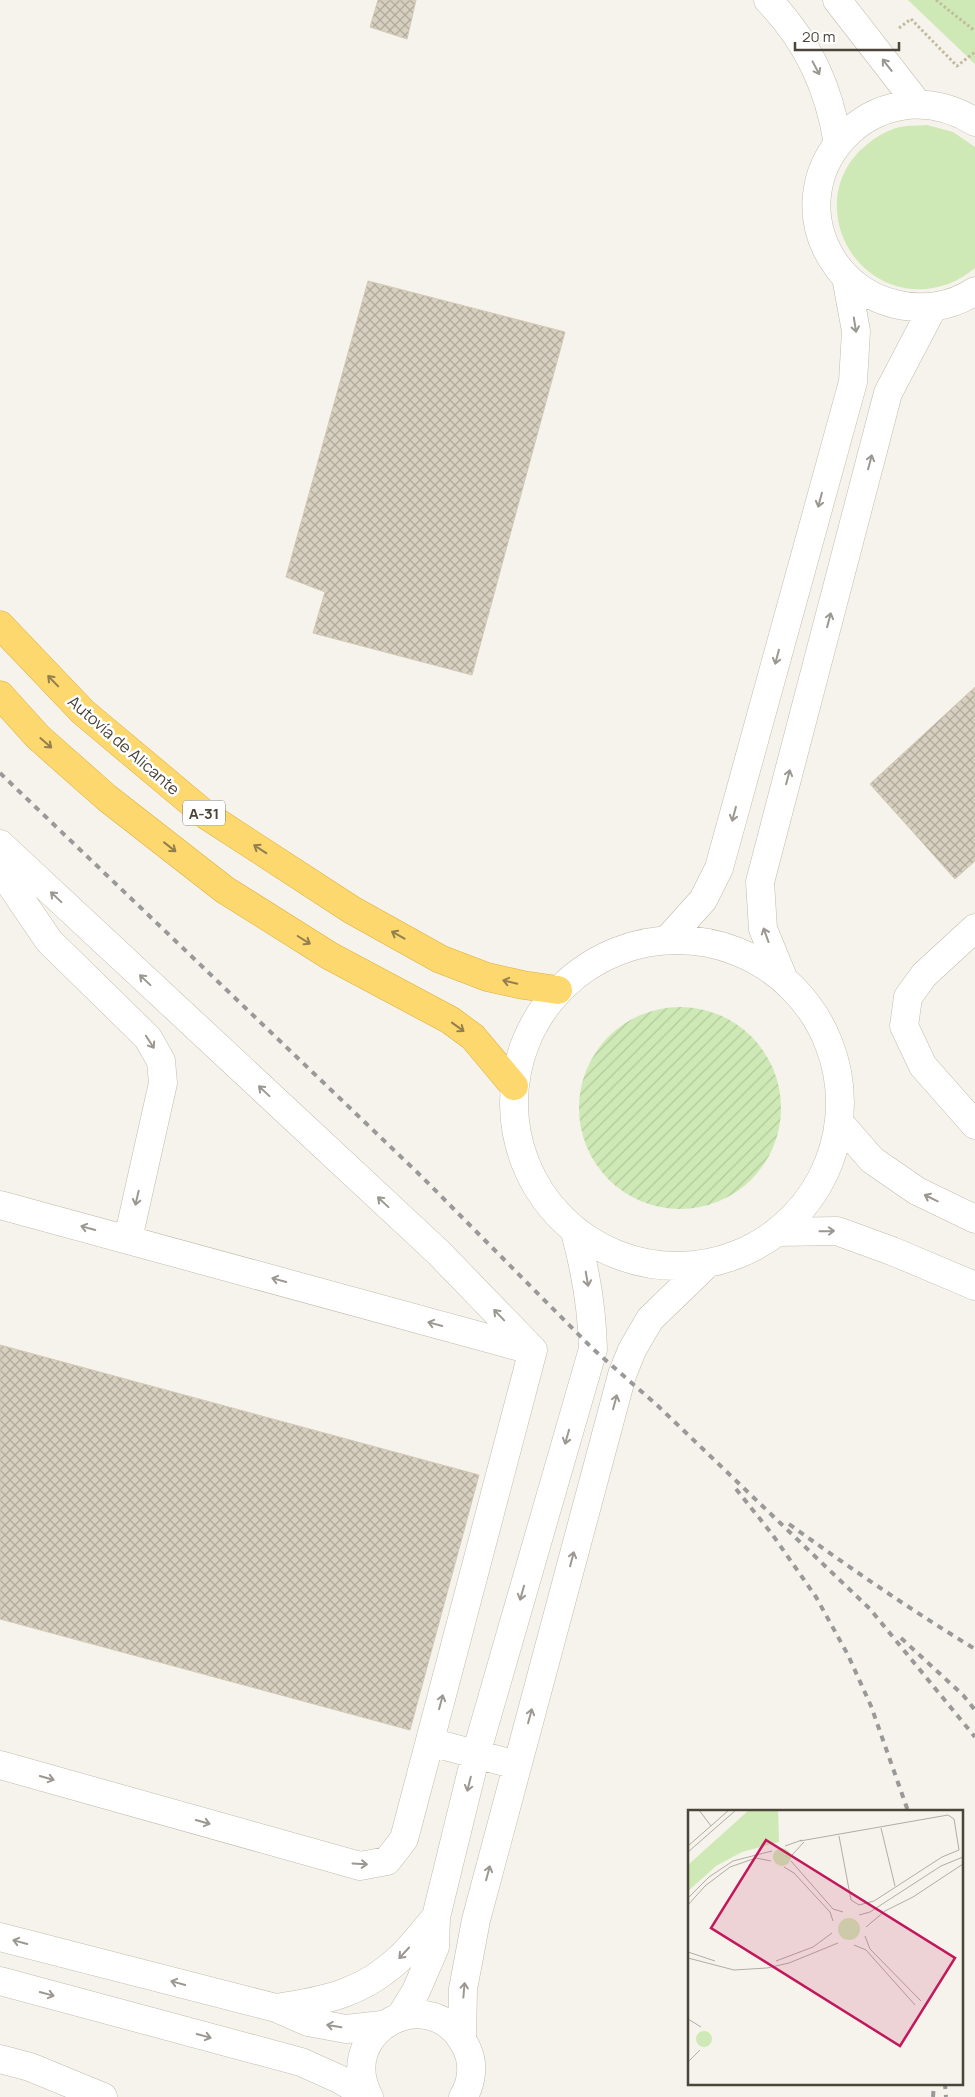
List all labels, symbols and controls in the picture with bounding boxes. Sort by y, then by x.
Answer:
scale bar [795,20,899,52]
text: 20 m [802,26,835,47]
one-way arrow [881,59,892,72]
one-way arrow [812,60,821,75]
one-way arrow [850,317,860,333]
one-way arrow [866,455,875,471]
one-way arrow [815,492,824,508]
one-way arrow [825,612,834,628]
one-way arrow [772,649,781,665]
one-way arrow [47,674,59,687]
street label: Autovía de Alicante [64,690,184,800]
one-way arrow [39,737,52,749]
one-way arrow [783,769,793,785]
road number: A-31 [183,800,225,826]
one-way arrow [729,805,738,821]
one-way arrow [163,842,176,853]
one-way arrow [253,844,267,855]
one-way arrow [50,891,63,903]
one-way arrow [761,928,770,943]
one-way arrow [391,930,405,940]
one-way arrow [296,935,310,945]
one-way arrow [139,974,152,986]
one-way arrow [503,977,519,986]
one-way arrow [451,1021,465,1032]
one-way arrow [145,1035,155,1049]
one-way arrow [258,1085,271,1097]
one-way arrow [132,1190,141,1206]
one-way arrow [924,1193,939,1202]
one-way arrow [377,1196,390,1208]
one-way arrow [80,1223,96,1233]
one-way arrow [819,1227,835,1236]
one-way arrow [583,1270,592,1286]
one-way arrow [271,1275,287,1285]
one-way arrow [493,1309,505,1322]
one-way arrow [428,1318,444,1328]
one-way arrow [610,1395,620,1411]
one-way arrow [562,1429,572,1445]
one-way arrow [568,1552,578,1568]
one-way arrow [517,1585,527,1601]
one-way arrow [436,1694,446,1710]
one-way arrow [526,1709,535,1725]
one-way arrow [38,1773,54,1783]
one-way arrow [463,1775,473,1791]
inset map [688,1810,962,2084]
one-way arrow [195,1818,211,1827]
one-way arrow [351,1860,367,1869]
one-way arrow [484,1866,494,1882]
one-way arrow [13,1937,29,1946]
one-way arrow [398,1947,410,1960]
one-way arrow [170,1978,186,1987]
one-way arrow [459,1982,469,1998]
one-way arrow [39,1989,55,1999]
one-way arrow [326,2021,342,2031]
one-way arrow [196,2032,212,2041]

